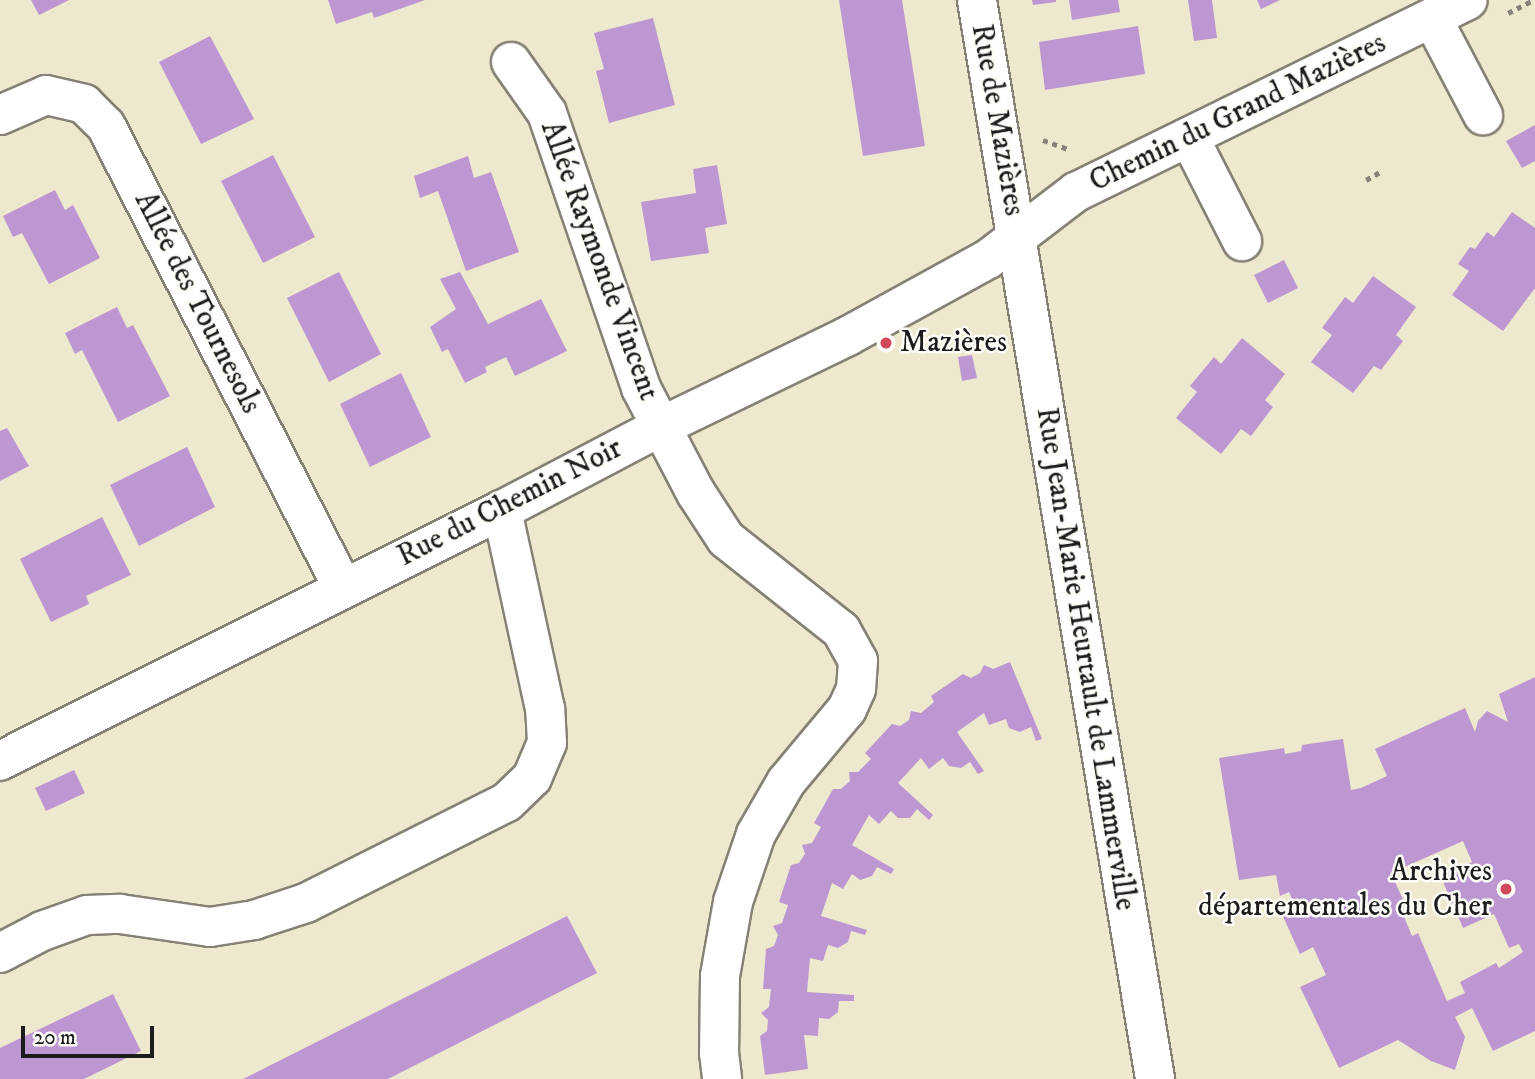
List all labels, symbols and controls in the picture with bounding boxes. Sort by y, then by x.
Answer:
street label: Rue de Mazières [962,21,1032,219]
street label: Chemin du Grand Mazières [1084,26,1392,200]
street label: Allée Raymonde Vincent [532,117,666,405]
street label: Allée des Tournesols [126,186,268,420]
place label: Mazières [900,325,1007,361]
marker: Mazières [878,335,894,351]
street label: Rue Jean-Marie Heurtault de Lammerville [1027,405,1143,913]
street label: Rue du Chemin Noir [392,431,628,575]
place label: Archives départementales du Cher [1198,854,1492,924]
marker: Archives départementales du Cher [1498,881,1514,897]
scale bar [24,1012,158,1056]
text: 20 m [34,1025,76,1051]

